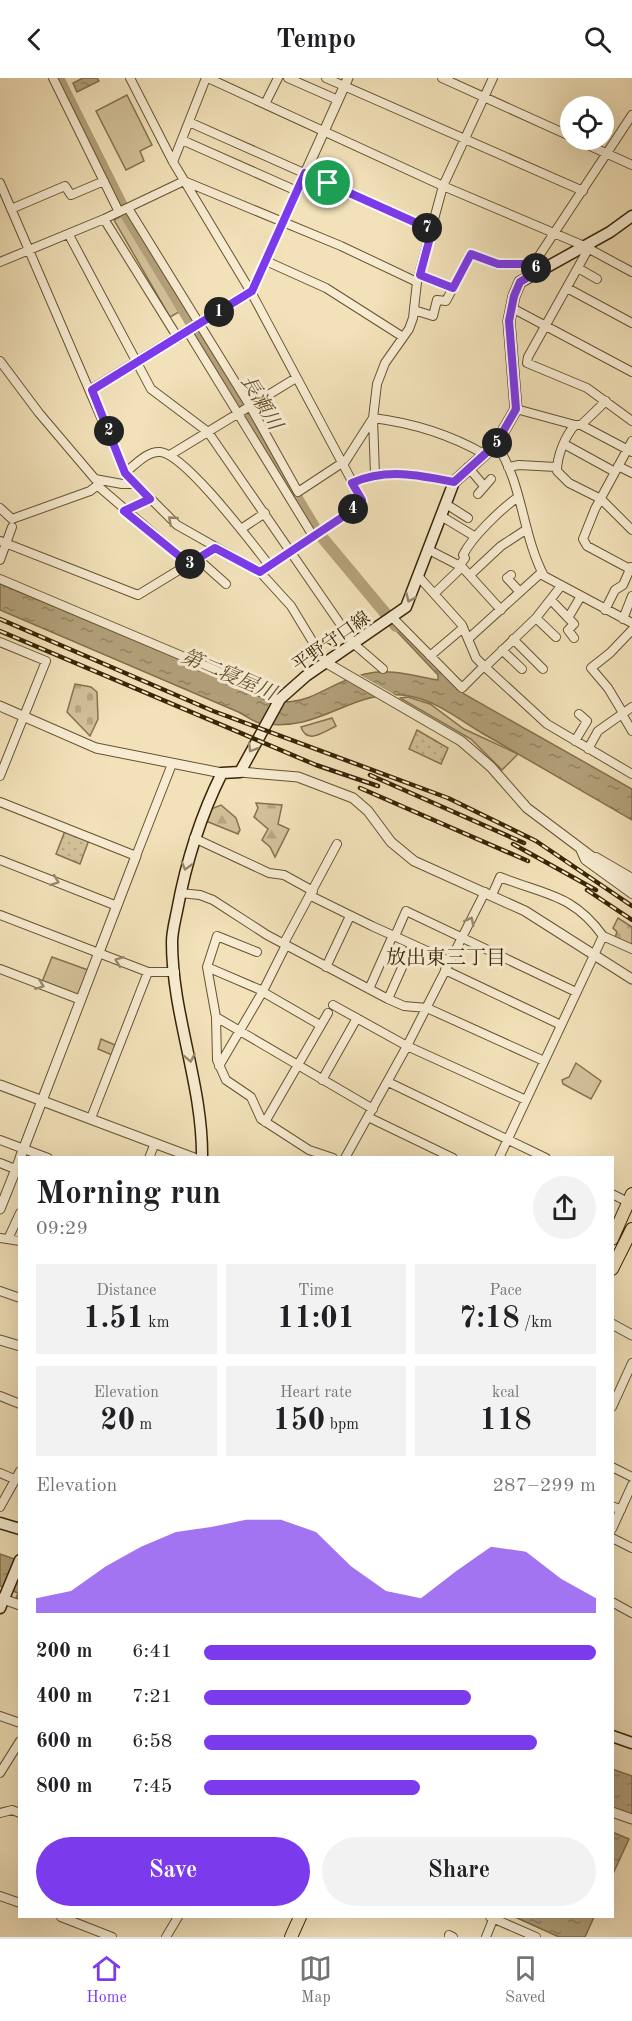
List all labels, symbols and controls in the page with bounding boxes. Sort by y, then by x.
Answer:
icon: back [18,23,51,56]
icon: search [581,23,614,56]
text: Tempo [276,26,356,53]
map controls [560,96,614,150]
button: locate [560,96,614,150]
pin [302,157,353,208]
icon: arrive [311,166,344,199]
pin: 7 [412,213,442,243]
text: 7 [422,220,432,236]
pin: 6 [521,253,551,283]
text: 6 [531,260,541,276]
pin: 1 [204,297,234,327]
text: 1 [214,304,224,320]
water label: 長瀬川 [236,371,287,436]
pin: 2 [94,416,124,446]
text: 2 [104,423,114,439]
pin: 5 [482,428,512,458]
text: 5 [492,435,502,451]
pin: 4 [338,494,368,524]
text: 4 [348,501,358,517]
one-way arrow [168,516,179,527]
pin: 3 [175,549,205,579]
text: 3 [185,556,195,572]
one-way arrow [405,592,417,603]
street label: 平野守口線 [288,607,374,675]
water label: 第二寝屋川 [178,645,281,705]
one-way arrow [248,742,260,752]
one-way arrow [181,861,193,871]
one-way arrow [48,874,59,886]
one-way arrow [463,916,474,927]
district label: 放出東三丁目 [386,947,506,969]
one-way arrow [114,956,125,968]
one-way arrow [35,977,45,990]
one-way arrow [183,1053,196,1063]
button: share [533,1176,596,1239]
text: Morning run [36,1178,221,1211]
text: 09:29 [36,1219,88,1239]
text: Distance [96,1283,156,1299]
text: Time [298,1283,334,1299]
text: Pace [489,1283,522,1299]
text: 1.51 [83,1304,144,1334]
text: 11:01 [277,1304,355,1334]
text: 7:18 [459,1304,520,1334]
text: km [144,1315,169,1331]
text: /km [520,1315,552,1331]
text: Elevation [94,1385,159,1401]
text: Heart rate [280,1385,352,1401]
text: kcal [492,1385,519,1401]
text: 20 [100,1406,135,1436]
text: 150 [273,1406,325,1436]
text: 118 [480,1406,532,1436]
text: m [135,1417,152,1433]
text: bpm [325,1417,359,1433]
text: Elevation [36,1476,117,1496]
text: 287–299 m [493,1476,596,1496]
text: 200 m [36,1642,92,1662]
text: 6:41 [132,1642,172,1662]
text: 400 m [36,1687,92,1707]
text: 7:21 [132,1687,172,1707]
text: 600 m [36,1732,92,1752]
text: 6:58 [132,1732,172,1752]
text: 800 m [36,1777,92,1797]
text: 7:45 [132,1777,172,1797]
button: Save [36,1837,310,1906]
button: Share [322,1837,596,1906]
tab: Home [86,1952,127,2008]
tab: Map [299,1952,332,2008]
tab: Saved [505,1952,546,2008]

